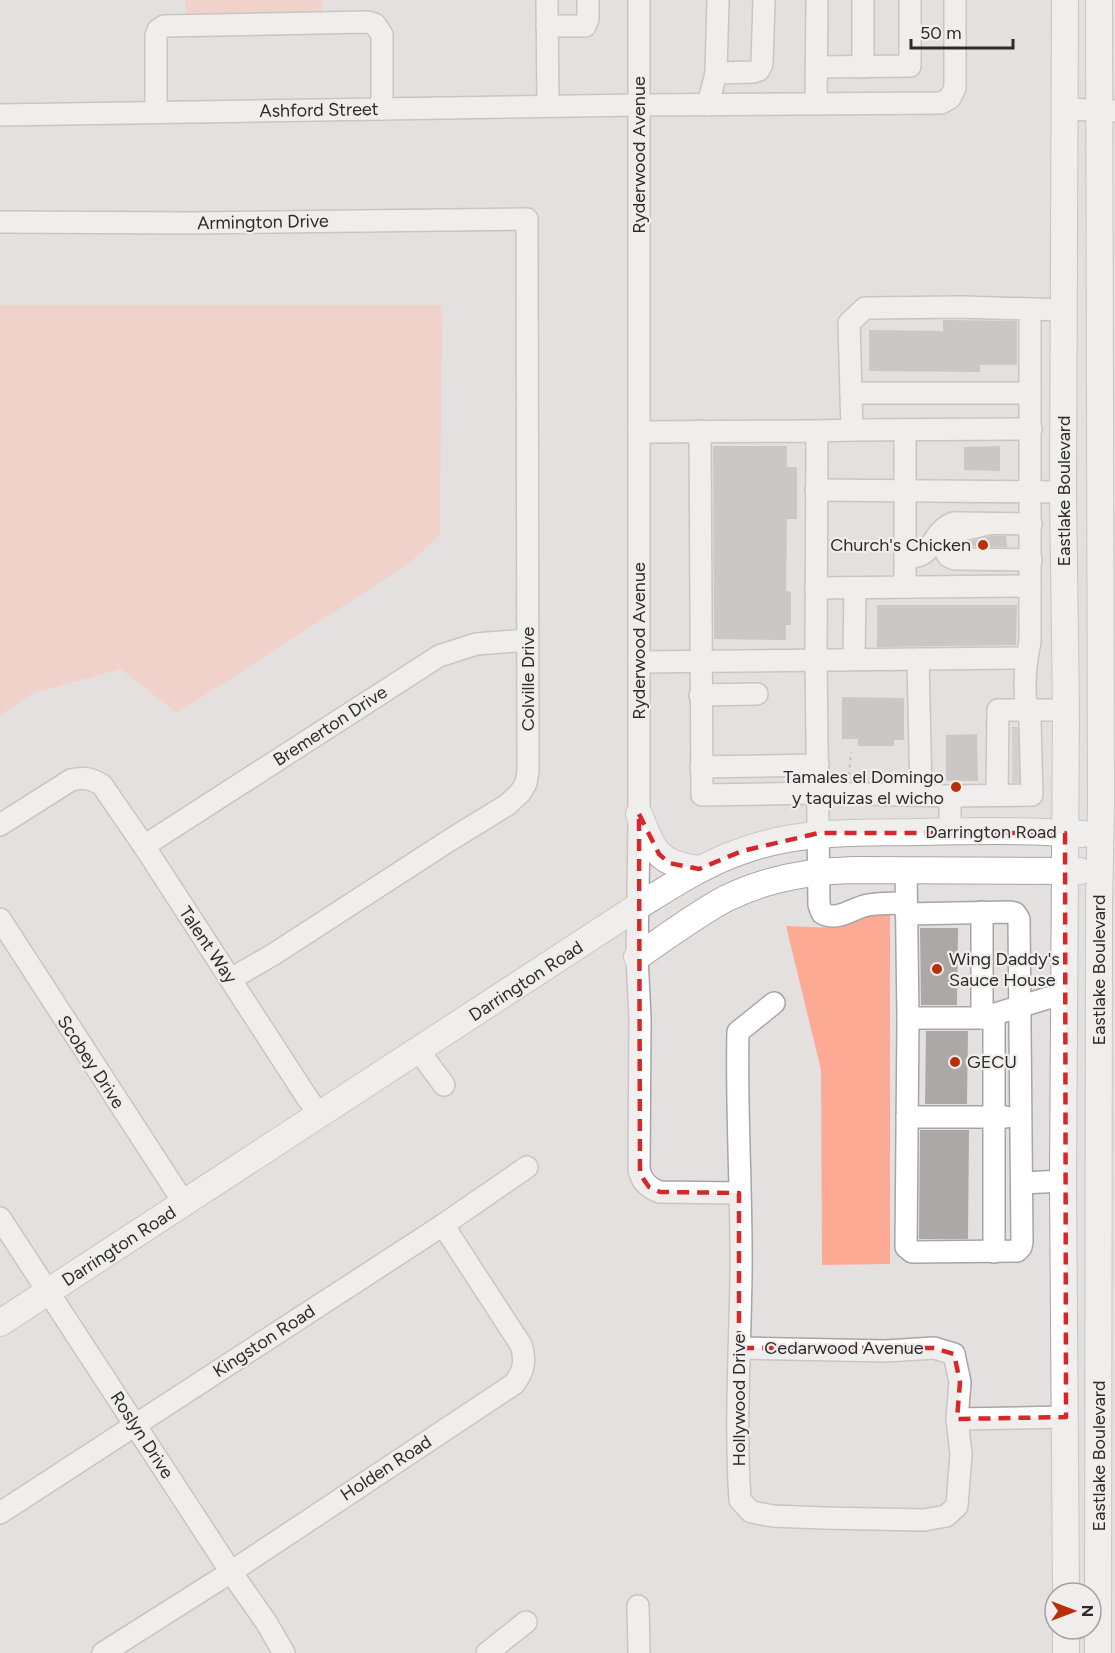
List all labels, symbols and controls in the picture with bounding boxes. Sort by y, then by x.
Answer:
scale bar [911,12,1013,50]
text: 50 m [920,22,962,44]
street label: Ryderwood Avenue [628,76,650,234]
street label: Ashford Street [259,98,379,122]
street label: Armington Drive [197,210,329,234]
street label: Eastlake Boulevard [1053,416,1075,566]
place label: Church's Chicken [830,534,971,556]
marker: Church's Chicken [976,538,990,552]
street label: Ryderwood Avenue [628,562,650,720]
street label: Colville Drive [517,626,539,731]
street label: Bremerton Drive [269,681,391,771]
place label: Tamales el Domingo y taquizas el wicho [783,766,944,809]
marker: Tamales el Domingo y taquizas el wicho [949,780,963,794]
street label: Darrington Road [925,821,1057,843]
street label: Eastlake Boulevard [1088,895,1110,1045]
street label: Talent Way [174,902,242,988]
street label: Darrington Road [465,936,587,1026]
place label: Wing Daddy's Sauce House [949,948,1060,991]
marker: Wing Daddy's Sauce House [930,962,944,976]
street label: Scobey Drive [53,1011,129,1113]
place label: GECU [967,1051,1017,1073]
marker: GECU [948,1055,962,1069]
street label: Darrington Road [58,1201,180,1291]
street label: Kingston Road [209,1300,319,1382]
street label: Hollywood Drive [728,1333,750,1466]
street label: Cedarwood Avenue [764,1337,924,1359]
street label: Eastlake Boulevard [1088,1381,1110,1531]
street label: Roslyn Drive [106,1387,178,1483]
street label: Holden Road [336,1430,436,1506]
north arrow [1043,1581,1103,1641]
text: N [1078,1605,1097,1617]

